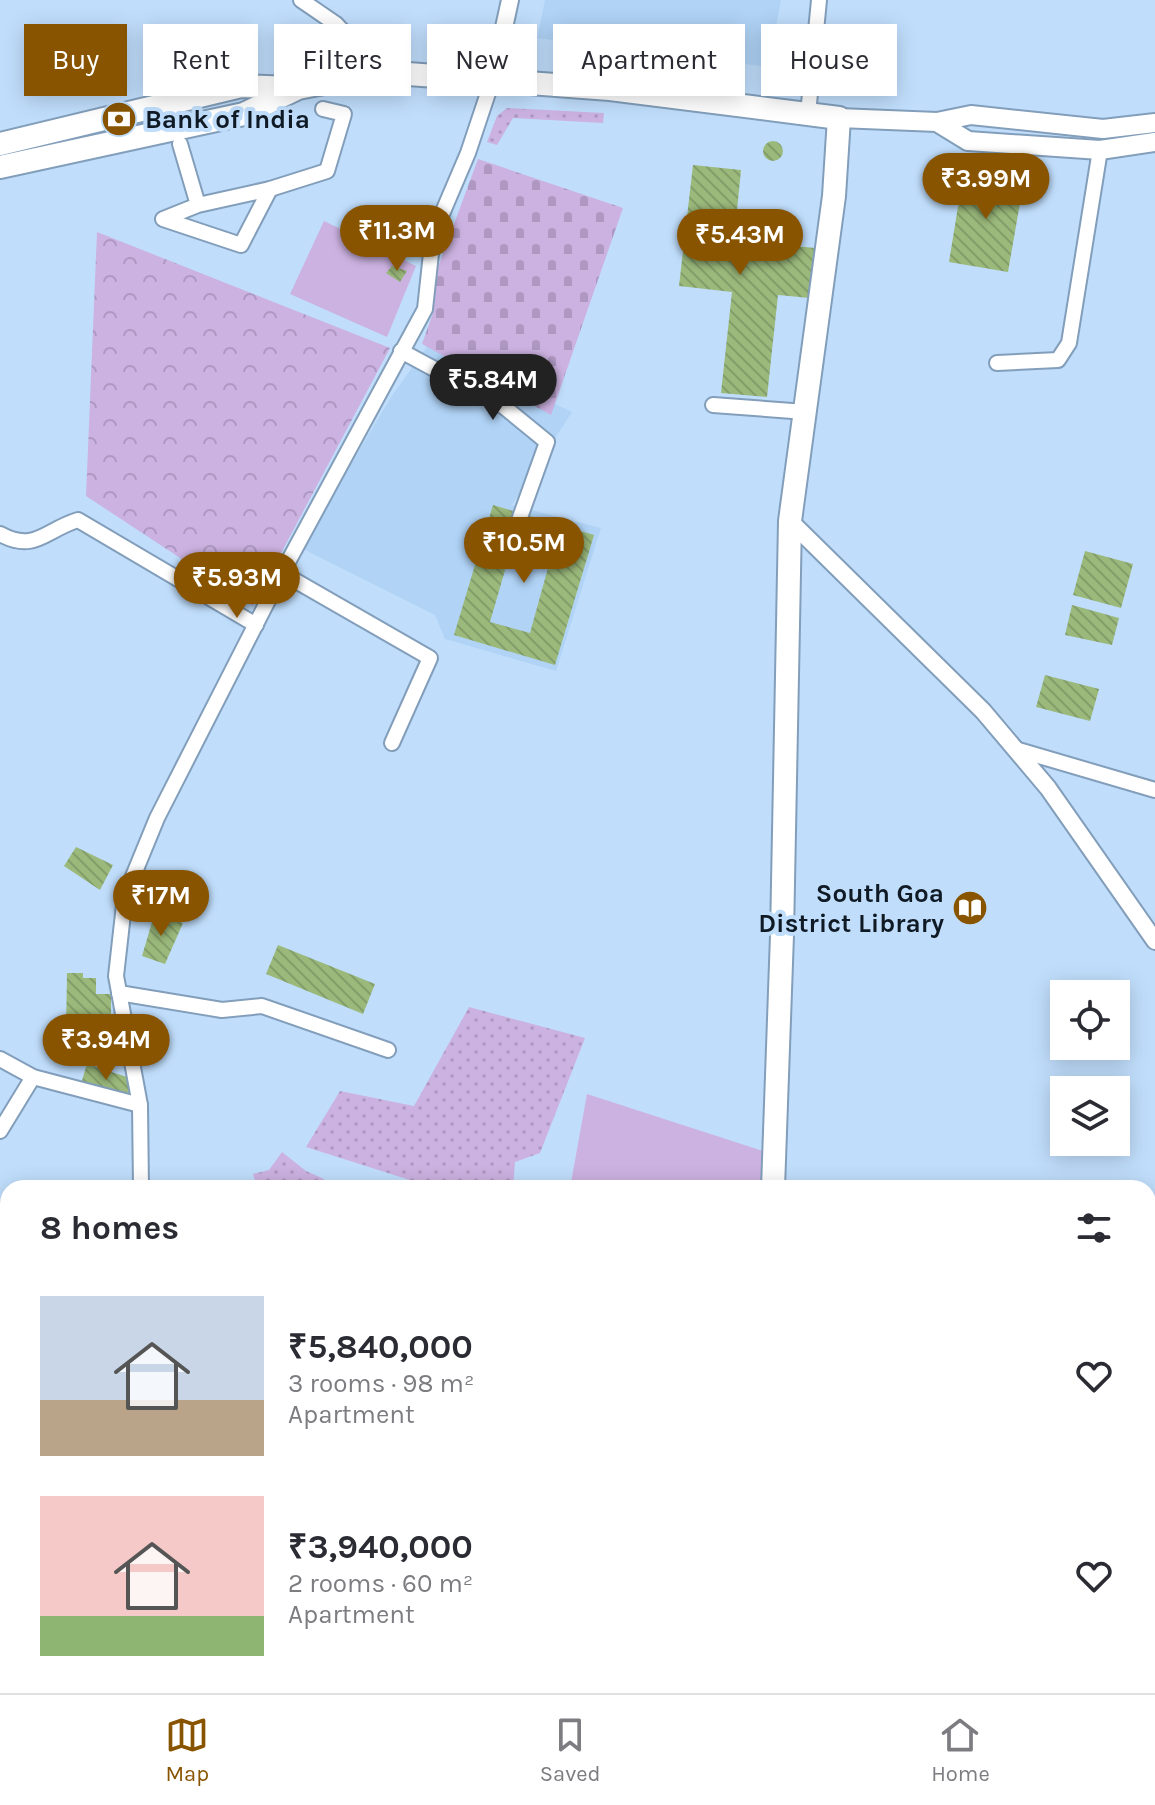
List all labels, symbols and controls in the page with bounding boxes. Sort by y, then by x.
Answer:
chip: Buy [24,24,127,96]
chip: Rent [143,24,258,96]
chip: Filters [274,24,411,96]
chip: New [427,24,537,96]
chip: Apartment [553,24,745,96]
chip: House [761,24,897,96]
bank icon: Bank of India [100,100,138,138]
place label: Bank of India [145,104,310,135]
pin: ₹3.99M [921,153,1051,221]
text: ₹3.99M [940,163,1032,194]
pin: ₹11.3M [332,205,462,273]
pin: ₹5.43M [675,209,805,277]
text: ₹11.3M [358,215,436,246]
text: ₹5.43M [695,219,785,250]
pin: ₹5.84M [428,354,558,422]
text: ₹5.84M [448,364,538,395]
pin: ₹10.5M [459,517,589,585]
text: ₹10.5M [482,527,566,558]
pin: ₹5.93M [172,552,302,620]
text: ₹5.93M [192,562,282,593]
pin: ₹17M [114,870,208,938]
place label: South Goa District Library [758,878,944,939]
text: ₹17M [131,880,191,911]
library icon: South Goa District Library [951,889,989,927]
map controls [1050,980,1130,1156]
button: locate [1050,980,1130,1060]
pin: ₹3.94M [41,1014,171,1082]
text: ₹3.94M [61,1024,151,1055]
button: layers [1050,1076,1130,1156]
icon: filters [1072,1206,1116,1250]
text: 8 homes [40,1208,179,1248]
text: ₹5,840,000 [288,1327,473,1367]
icon: home [104,1328,200,1424]
icon: heart [1072,1354,1116,1398]
text: 3 rooms · 98 m² [288,1368,474,1399]
text: Apartment [288,1399,415,1430]
text: ₹3,940,000 [288,1527,473,1567]
icon: home [104,1528,200,1624]
icon: heart [1072,1554,1116,1598]
text: 2 rooms · 60 m² [288,1568,473,1599]
text: Apartment [288,1599,415,1630]
tab: Map [165,1713,209,1787]
tab: Saved [540,1713,601,1787]
tab: Home [931,1713,990,1787]

